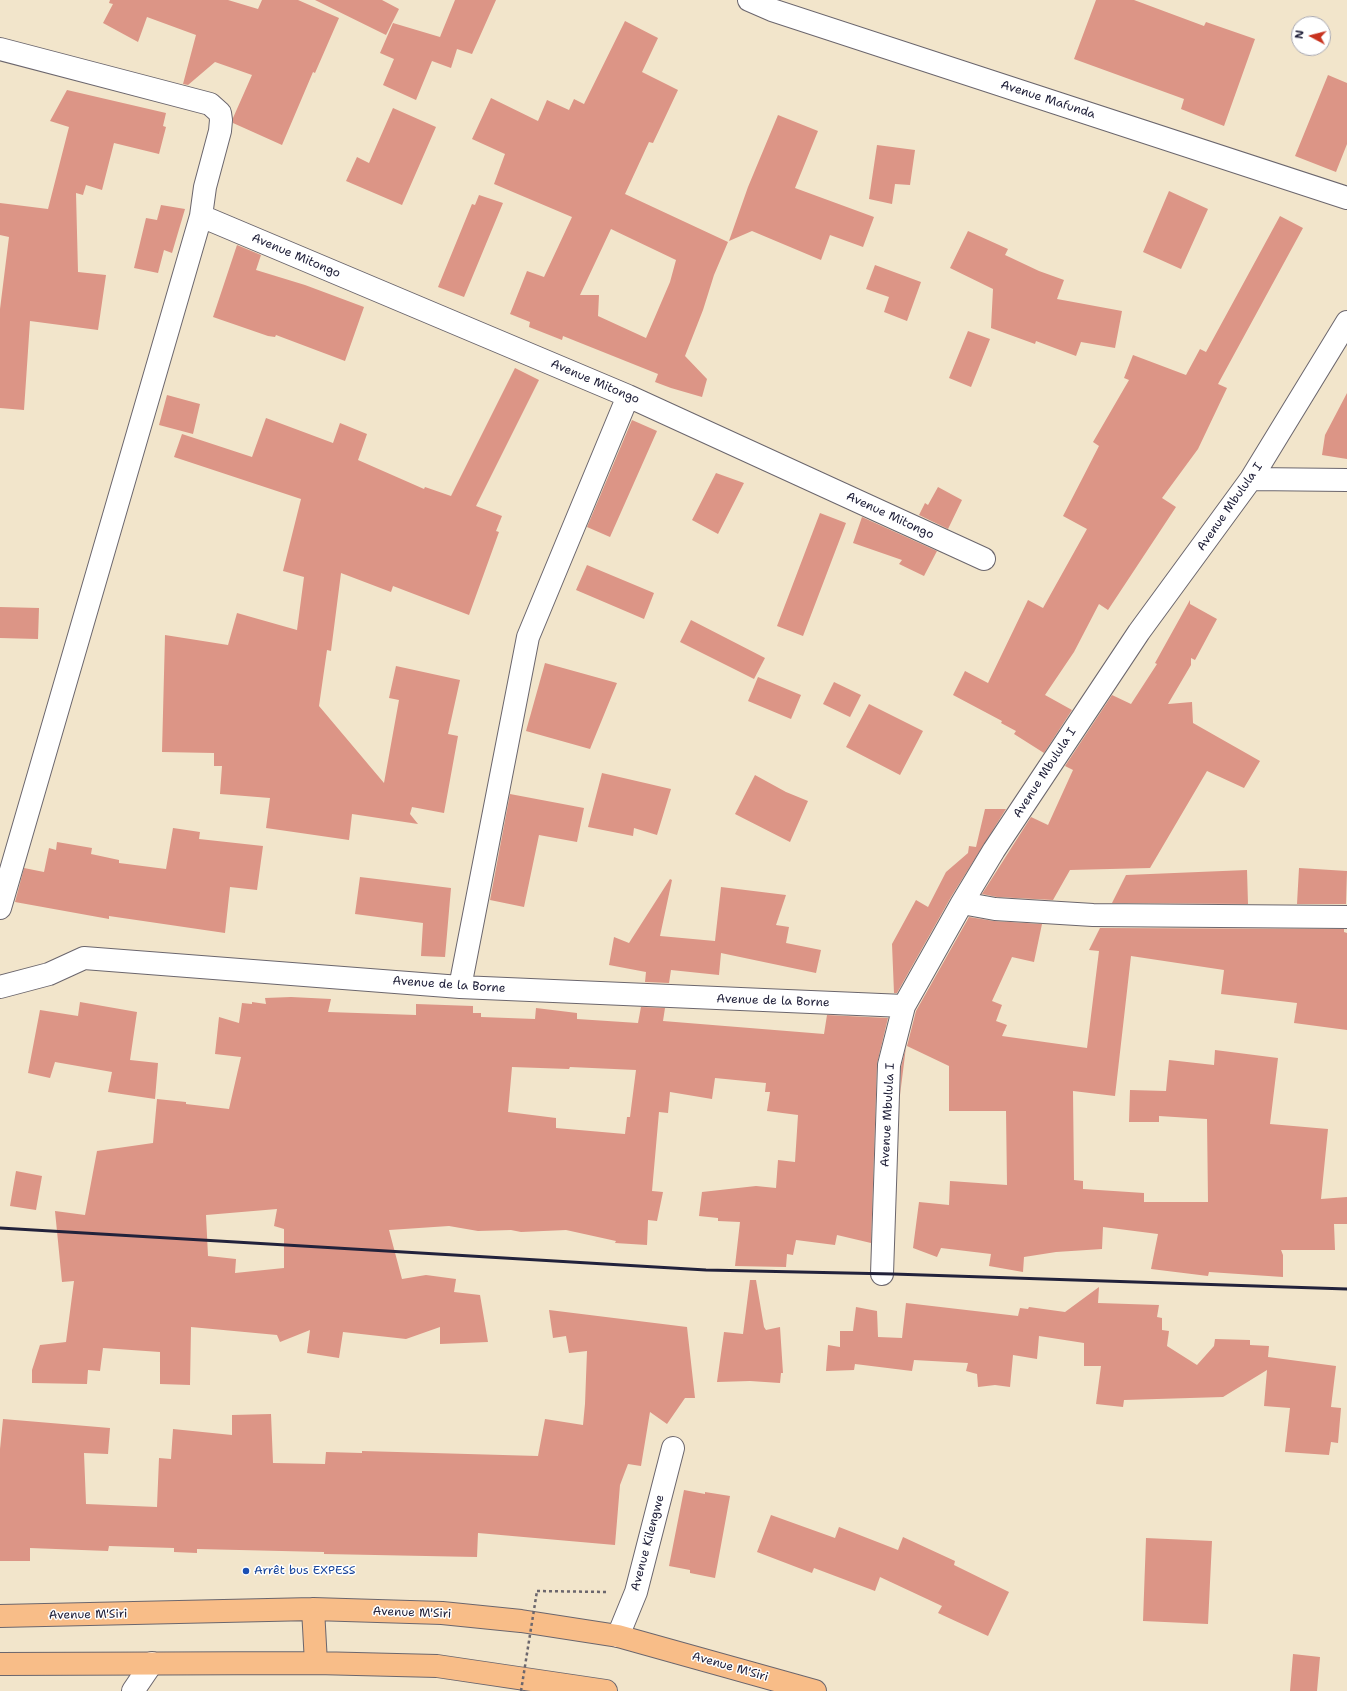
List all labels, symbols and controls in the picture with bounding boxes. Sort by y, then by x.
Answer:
north arrow [1291,16,1331,56]
text: N [1292,29,1308,40]
street label: Avenue Mafunda [999,78,1097,122]
street label: Avenue Mitongo [249,231,343,281]
street label: Avenue Mitongo [548,357,642,407]
street label: Avenue Mbulula I [1194,460,1266,554]
street label: Avenue Mitongo [844,489,936,543]
street label: Avenue Mbulula I [1011,725,1079,821]
street label: Avenue de la Borne [392,974,506,996]
street label: Avenue de la Borne [716,992,830,1010]
street label: Avenue Mbulula I [878,1063,898,1167]
street label: Avenue Kilengwe [628,1493,668,1593]
place label: Arrêt bus EXPESS [254,1564,355,1578]
marker: Arrêt bus EXPESS [241,1566,251,1576]
street label: Avenue M'Siri [372,1604,452,1622]
street label: Avenue M'Siri [49,1607,127,1623]
street label: Avenue M'Siri [690,1649,770,1685]

